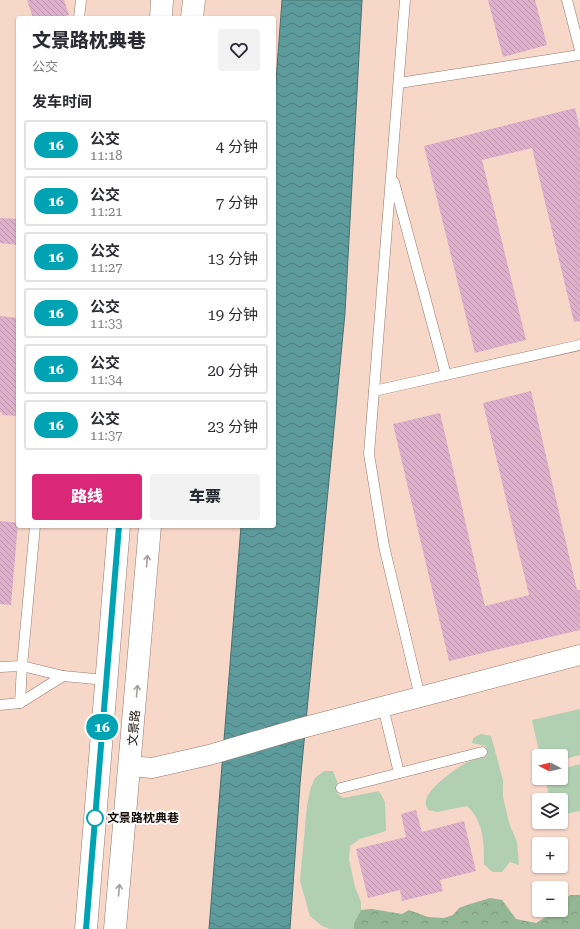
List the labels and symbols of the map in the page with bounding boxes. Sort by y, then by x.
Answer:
one-way arrow [144,555,151,568]
one-way arrow [133,685,140,698]
street label: 文景路 [125,709,143,747]
line badge: 16 [84,714,120,740]
north arrow [532,749,568,785]
marker: 文景路枕典巷 [86,809,104,827]
place label: 文景路枕典巷 [107,811,179,825]
one-way arrow [115,884,123,897]

